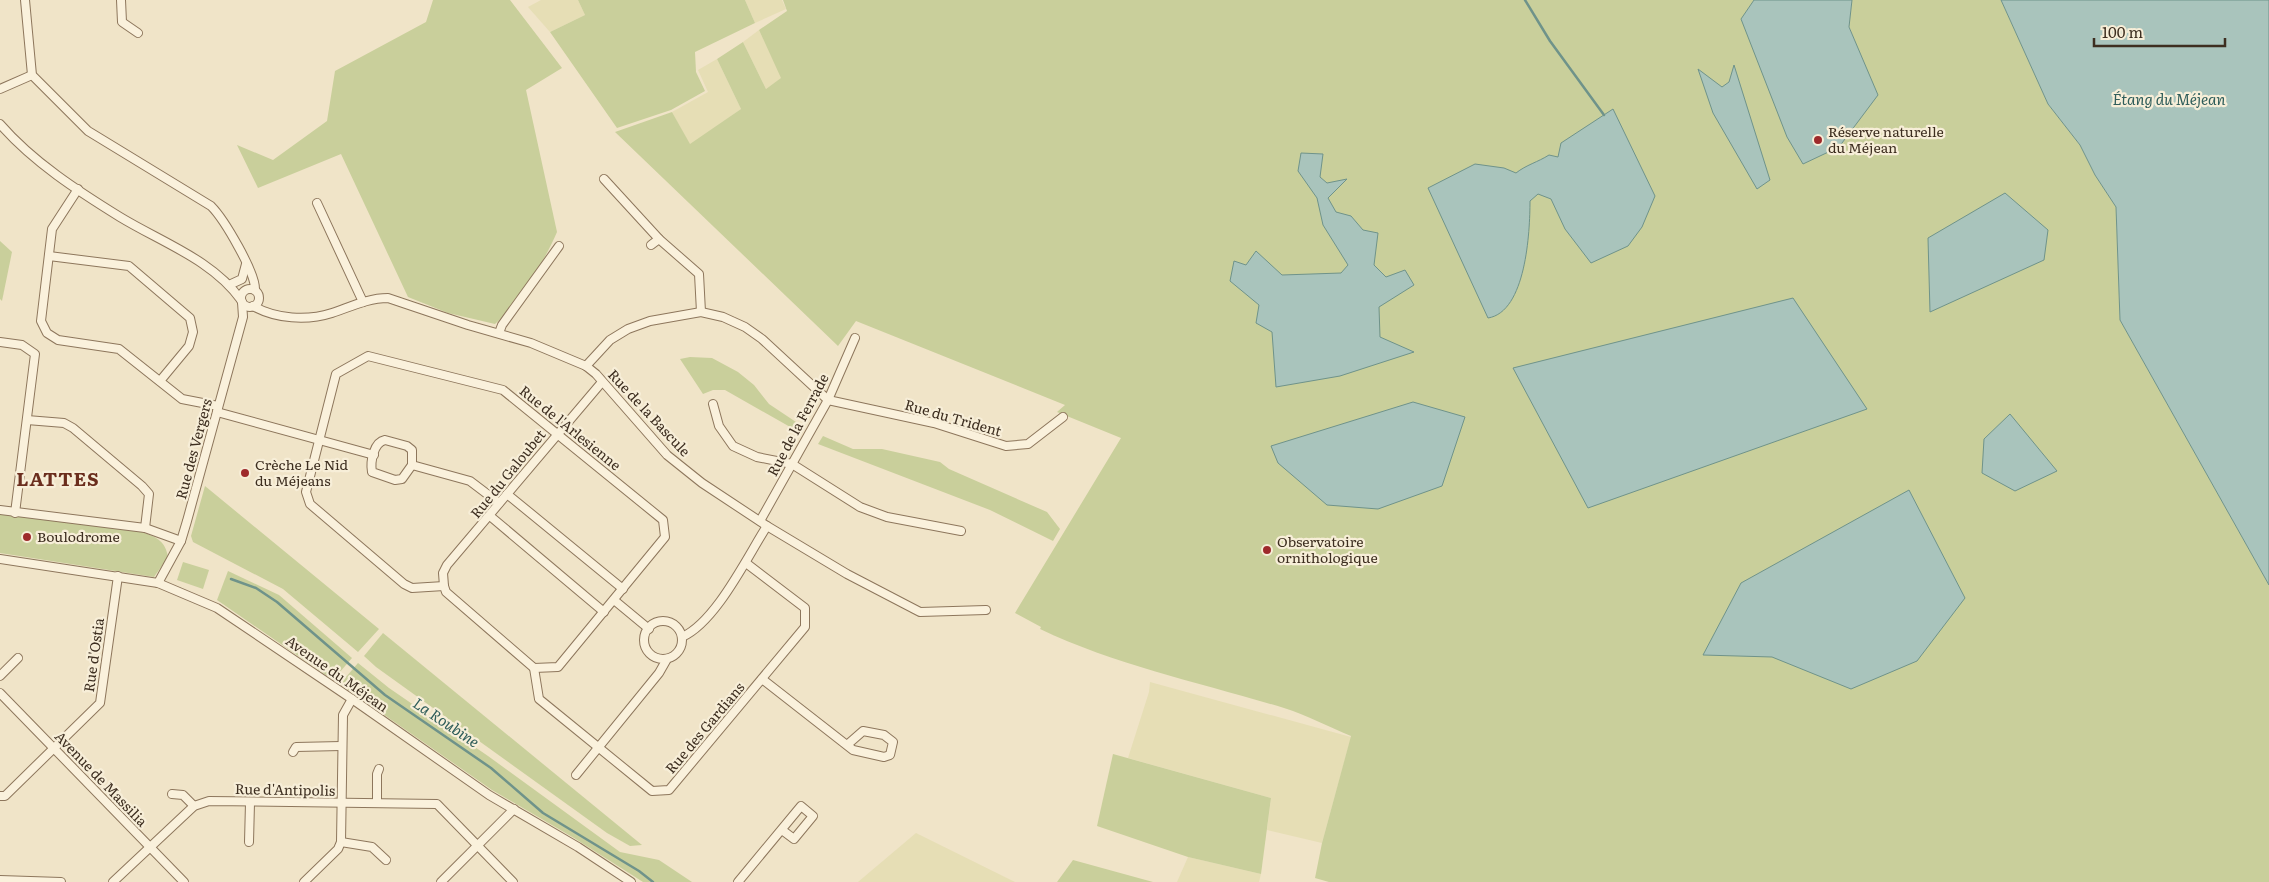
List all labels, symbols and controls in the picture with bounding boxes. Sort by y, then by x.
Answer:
scale bar [2094,15,2225,47]
text: 100 m [2102,20,2143,43]
water label: Étang du Méjean [2112,87,2226,110]
place label: Réserve naturelle du Méjean [1828,121,1944,157]
marker: Réserve naturelle du Méjean [1812,134,1824,146]
street label: Rue de la Bascule [604,364,695,460]
street label: Rue de la Ferrade [762,370,833,479]
street label: Rue de l'Arlesienne [516,380,626,474]
street label: Rue du Trident [903,394,1004,441]
street label: Rue des Vergers [170,396,216,501]
street label: Rue du Galoubet [465,424,550,522]
place label: Crèche Le Nid du Méjeans [255,454,349,490]
district label: LATTES [16,464,100,492]
marker: Crèche Le Nid du Méjeans [239,467,251,479]
place label: Boulodrome [37,526,120,546]
marker: Boulodrome [21,531,33,543]
place label: Observatoire ornithologique [1277,531,1378,567]
marker: Observatoire ornithologique [1261,544,1273,556]
street label: Rue d'Ostia [78,616,108,693]
street label: Avenue du Méjean [282,630,393,716]
street label: Rue des Gardians [660,677,748,777]
water label: La Roubine [409,691,485,752]
street label: Avenue de Massilia [51,726,153,831]
street label: Rue d'Antipolis [235,778,335,800]

